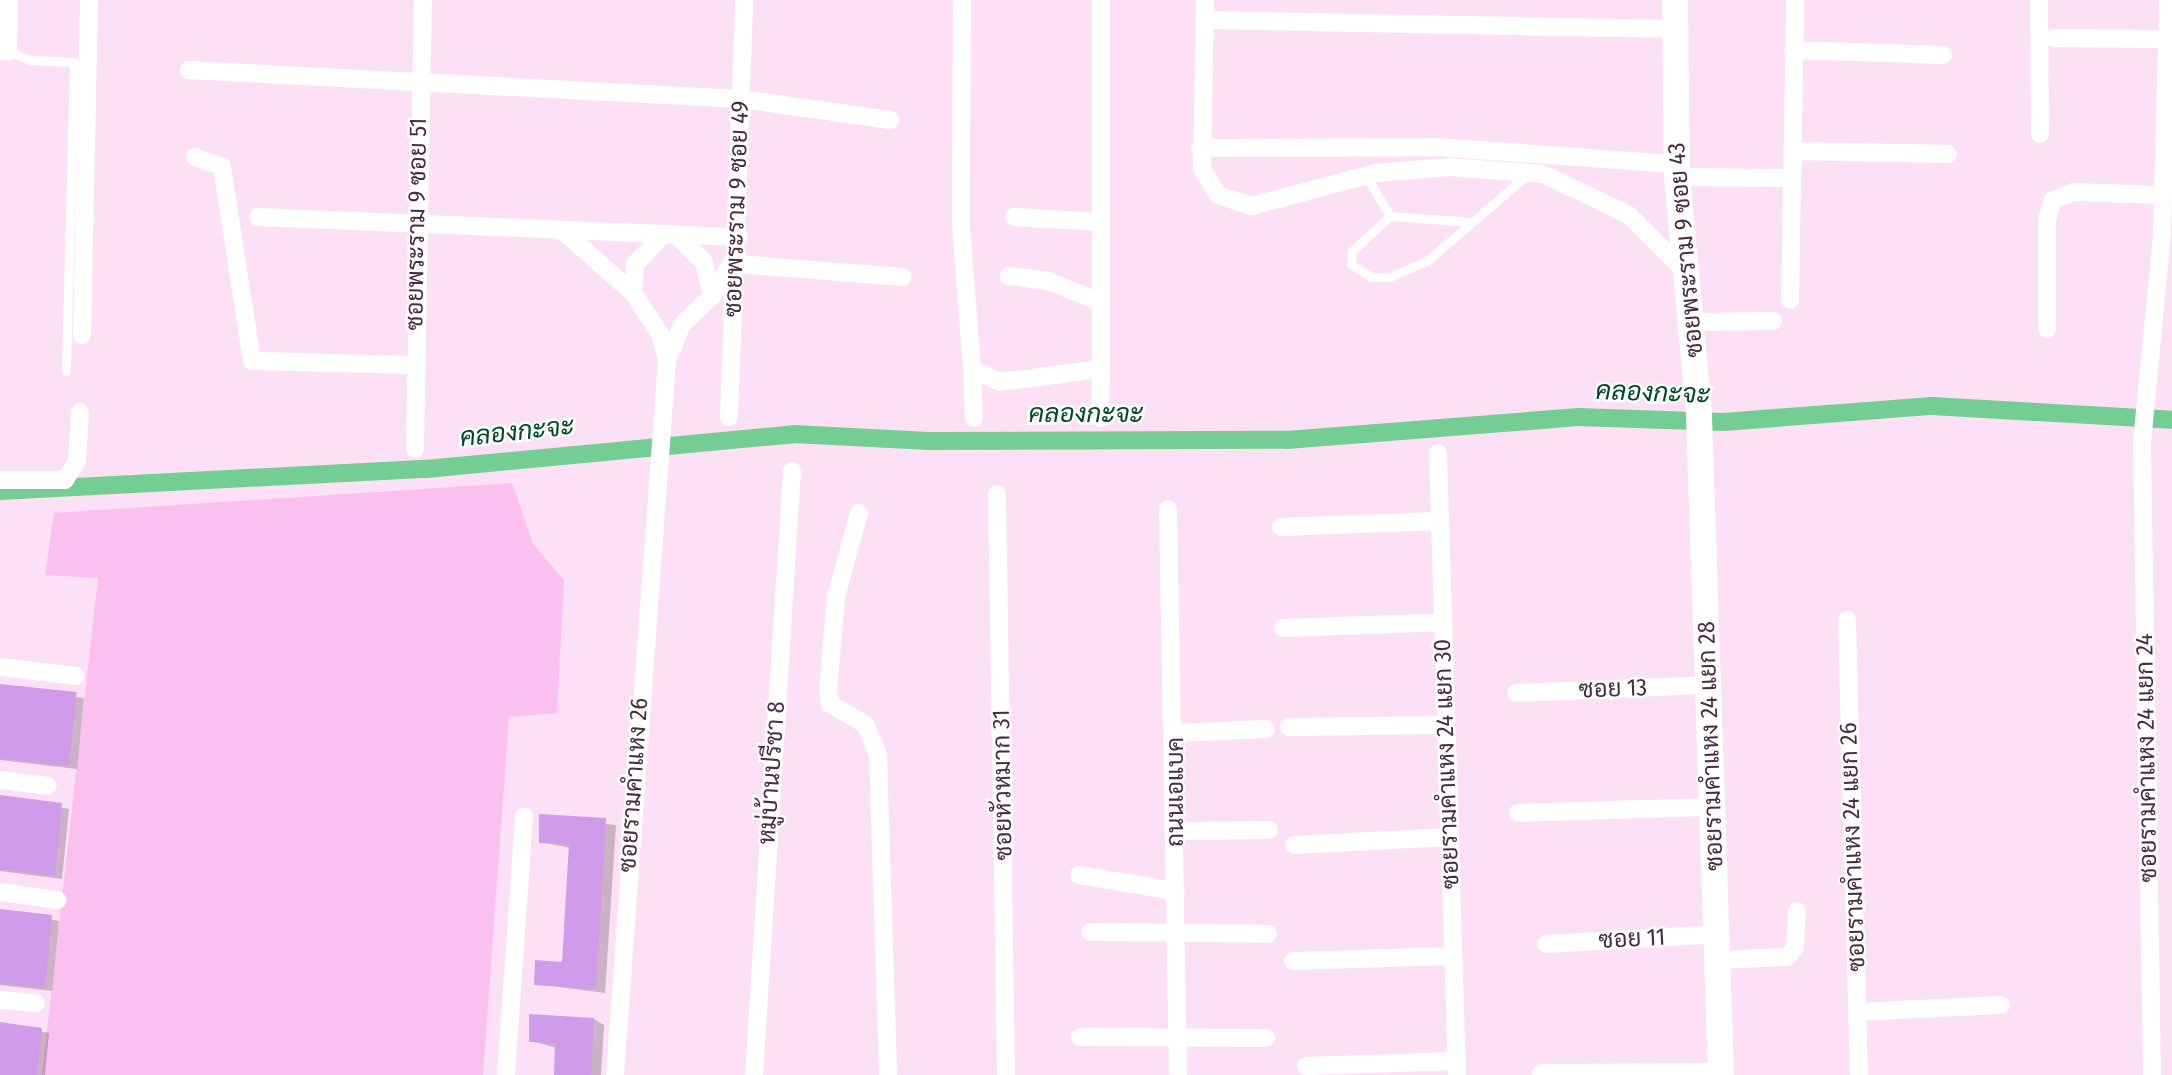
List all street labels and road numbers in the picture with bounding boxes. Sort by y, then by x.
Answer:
street label: ซอยพระราม 9 ซอย 49 [719,100,755,318]
street label: ซอยพระราม 9 ซอย 51 [401,117,433,331]
street label: ซอยพระราม 9 ซอย 43 [1662,141,1710,359]
street label: ซอยรามคำแหง 24 แยก 28 [1692,621,1730,871]
street label: ซอยรามคำแหง 24 แยก 24 [2130,633,2164,883]
street label: ซอยรามคำแหง 24 แยก 30 [1428,638,1466,890]
street label: ซอย 13 [1578,673,1648,705]
street label: ซอยรามคำแหง 26 [614,697,654,873]
street label: หมู่บ้านปรีชา 8 [753,700,791,846]
street label: ซอยหัวหมาก 31 [987,709,1019,861]
street label: ซอยรามคำแหง 24 แยก 26 [1834,722,1872,972]
street label: ถนนเอแบค [1162,737,1190,847]
street label: ซอย 11 [1598,923,1666,955]

